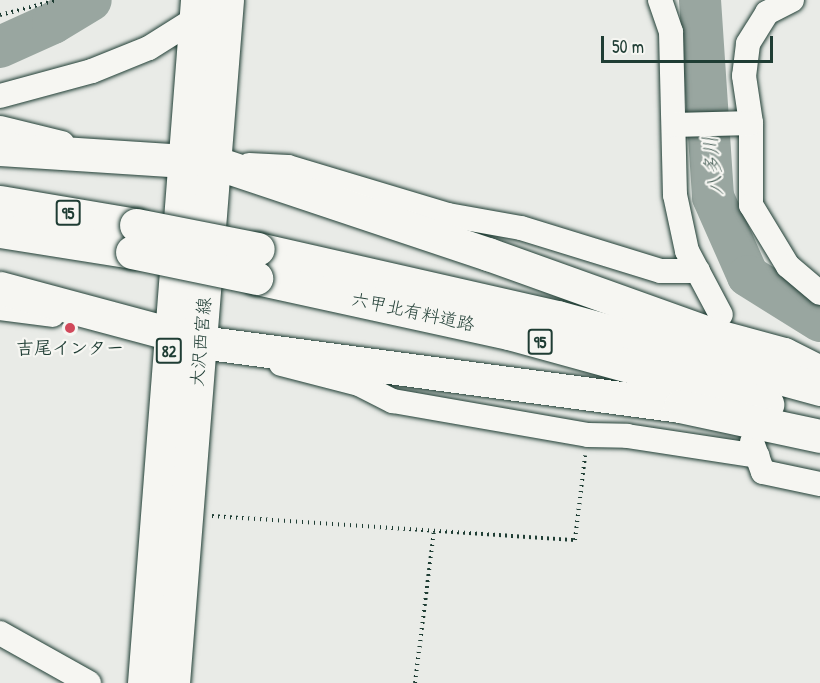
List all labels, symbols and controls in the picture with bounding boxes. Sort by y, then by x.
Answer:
scale bar [604,24,776,62]
text: 50 m [612,34,644,59]
water label: 八多川 [697,135,727,197]
road number: 95 [54,200,82,226]
street label: 六甲北有料道路 [349,288,477,336]
street label: 大沢西宮線 [186,296,216,388]
marker: 吉尾インター [63,321,77,335]
road number: 95 [526,329,554,355]
place label: 吉尾インター [16,337,124,359]
road number: 82 [156,338,182,364]

